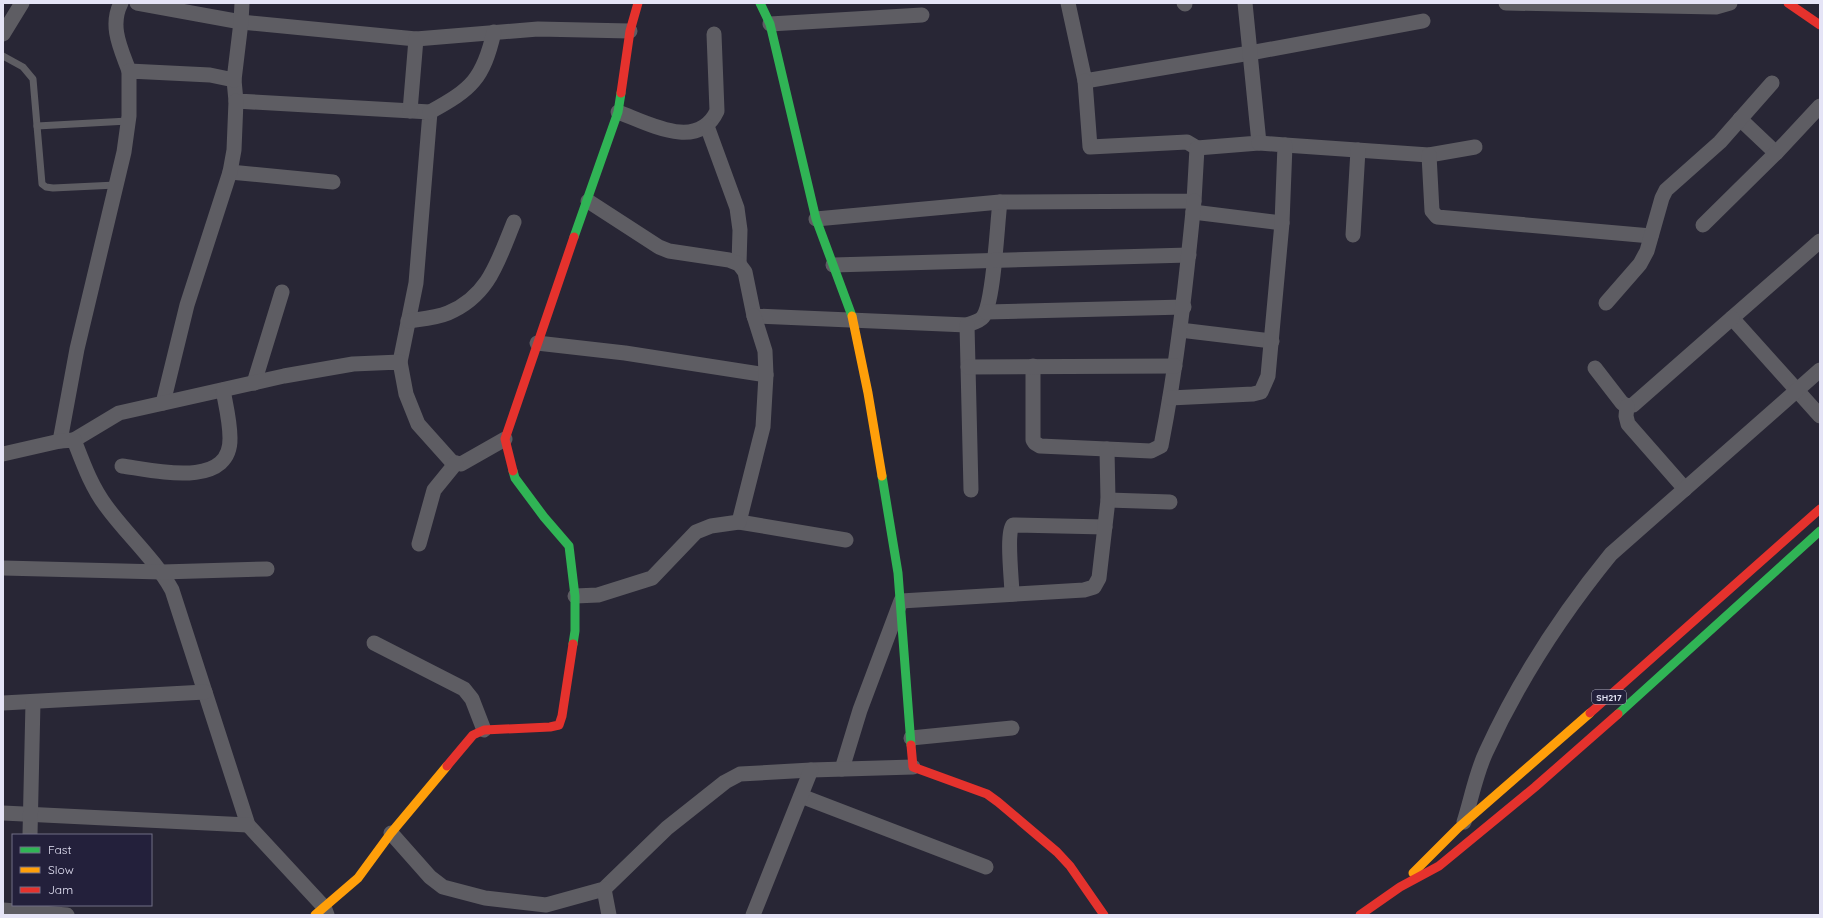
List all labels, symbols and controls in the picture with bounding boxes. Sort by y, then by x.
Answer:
road number: SH217 [1592,690,1626,704]
legend [12,834,152,906]
text: Fast [48,842,72,857]
text: Slow [48,862,74,877]
text: Jam [48,882,73,897]

